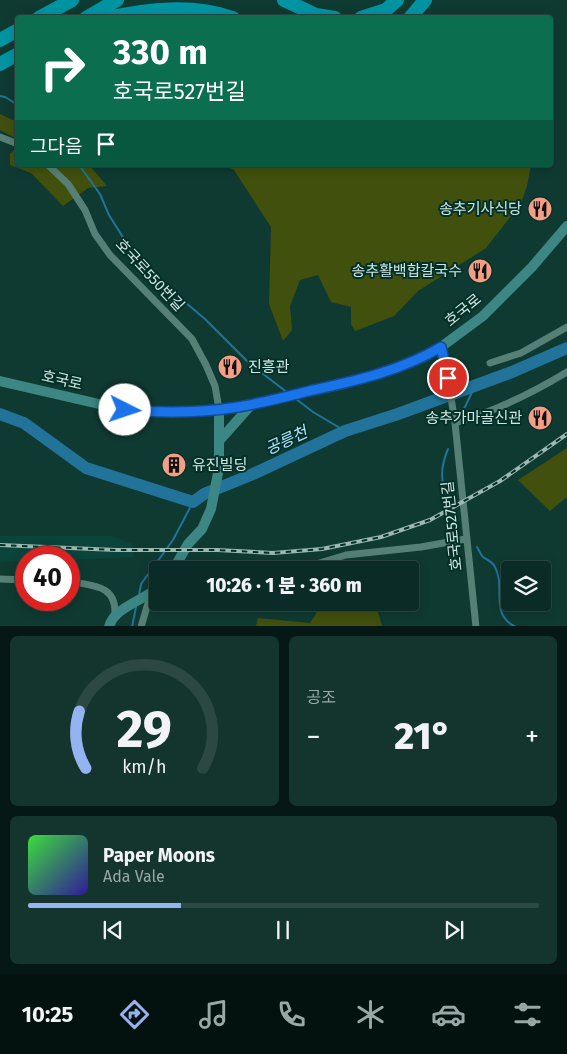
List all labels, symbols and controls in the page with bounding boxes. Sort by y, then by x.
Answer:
text: 330 m [113,31,208,73]
icon: right [30,35,95,100]
text: 호국로527번길 [113,78,245,105]
icon: arrive [92,130,120,158]
text: 그다음 [30,135,82,158]
restaurant icon: 송추기사식당 [527,196,553,222]
place label: 송추기사식당 [439,200,522,218]
street label: 호국로550번길 [112,235,188,315]
restaurant icon: 송추활백합칼국수 [467,258,493,284]
place label: 송추활백합칼국수 [352,262,462,280]
street label: 호국로 [441,290,485,330]
restaurant icon: 진흥관 [217,354,243,380]
pin [427,357,469,399]
place label: 진흥관 [248,358,290,376]
icon: arrive [434,364,462,392]
street label: 호국로 [40,367,84,393]
position arrow [98,383,150,435]
restaurant icon: 송추가마골신관 [527,405,553,431]
place label: 송추가마골신관 [425,409,522,427]
water label: 공릉천 [262,422,312,458]
building icon: 유진빌딩 [161,452,187,478]
place label: 유진빌딩 [192,456,247,474]
street label: 호국로527번길 [438,480,466,572]
speed limit sign: 40 [15,546,80,611]
map controls [501,561,551,611]
button: layers [501,561,551,611]
text: 10:26 · 1 분 · 360 m [206,574,362,597]
text: 공조 [307,688,336,707]
text: 29 [117,698,172,761]
text: 21° [394,713,451,759]
text: − [307,720,321,753]
text: + [525,720,539,753]
text: km/h [122,756,166,778]
text: Paper Moons [103,844,215,867]
text: Ada Vale [103,867,165,886]
icon: previous [99,916,127,944]
icon: pause [269,916,297,944]
icon: next [440,916,468,944]
icon: directions [117,997,152,1032]
icon: music [196,997,231,1032]
icon: phone [274,997,309,1032]
icon: climate [353,997,388,1032]
icon: car [431,997,466,1032]
icon: filters [510,997,545,1032]
text: 10:25 [22,1001,73,1028]

